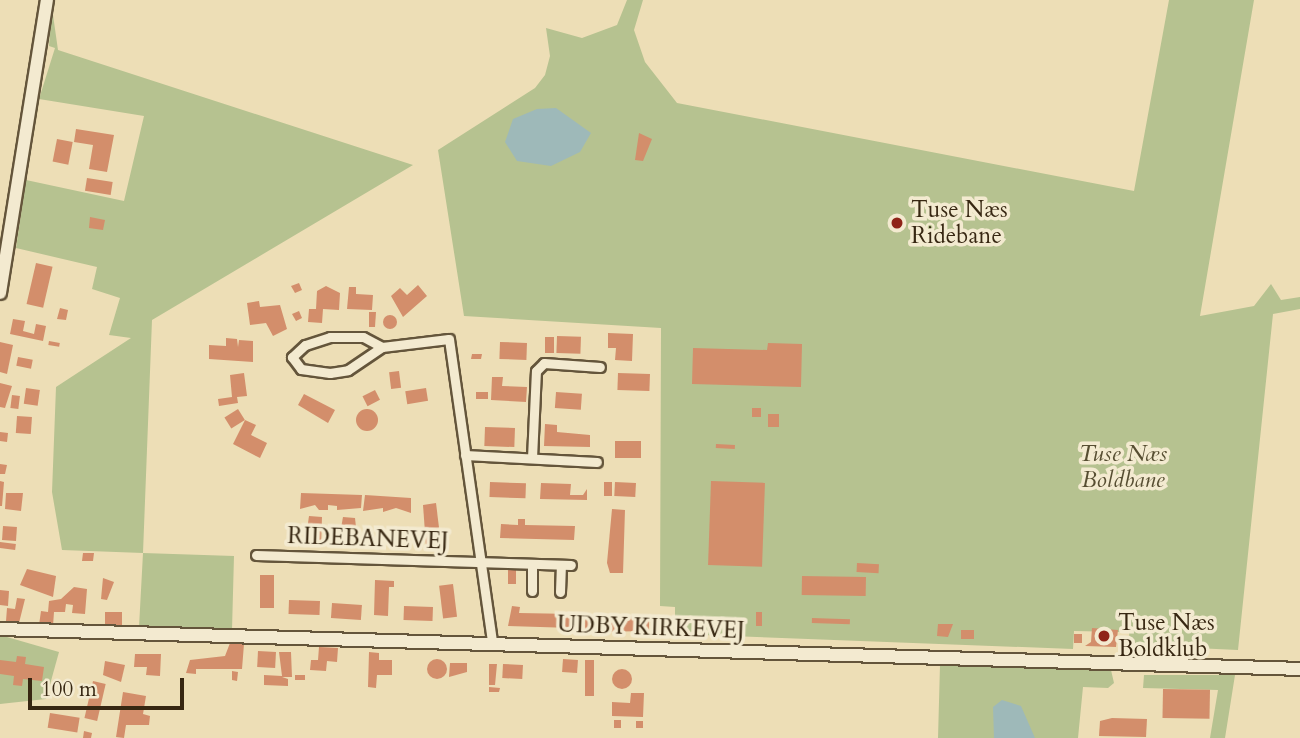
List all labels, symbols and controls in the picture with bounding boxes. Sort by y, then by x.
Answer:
place label: Tuse Næs Ridebane [911,196,1008,250]
marker: Tuse Næs Ridebane [889,215,905,231]
park label: Tuse Næs Boldbane [1079,440,1167,494]
street label: RIDEBANEVEJ [287,522,449,556]
place label: Tuse Næs Boldklub [1118,609,1215,663]
street label: UDBY KIRKEVEJ [557,611,745,645]
marker: Tuse Næs Boldklub [1096,628,1112,644]
scale bar [32,664,187,708]
text: 100 m [41,675,97,704]

